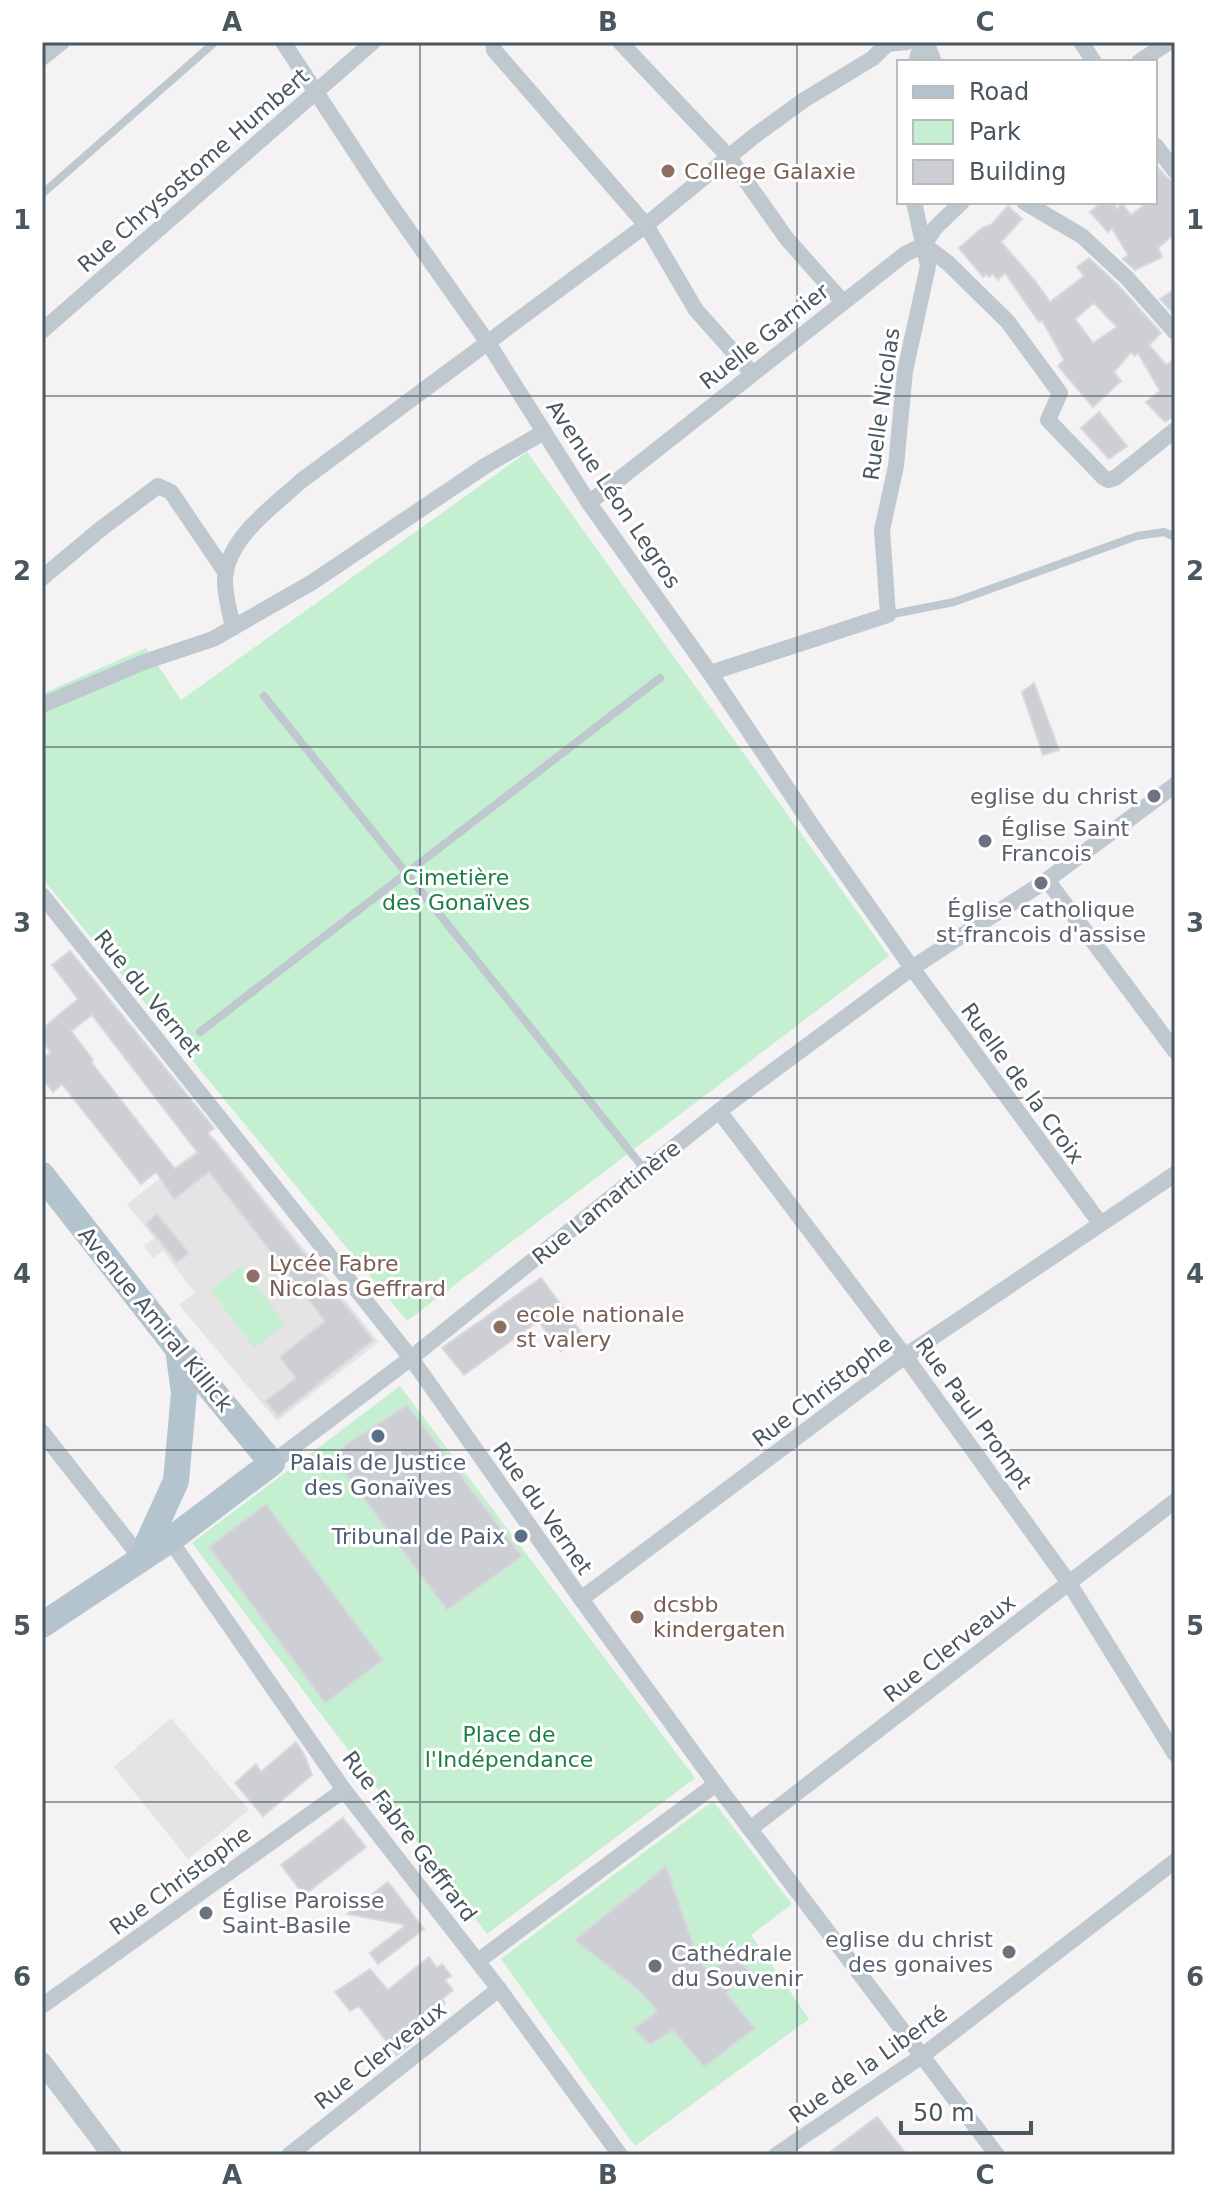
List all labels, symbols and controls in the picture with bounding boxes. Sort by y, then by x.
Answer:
text: A [222,7,242,37]
text: B [598,7,618,37]
text: C [975,7,995,37]
legend [897,60,1157,204]
street label: Rue Chrysostome Humbert [73,63,314,277]
text: Road [969,78,1029,106]
text: Park [969,118,1021,146]
text: Building [969,158,1066,186]
place label: College Galaxie [684,159,856,184]
marker: College Galaxie [659,162,677,180]
text: 1 [13,205,31,235]
text: 1 [1186,205,1204,235]
street label: Ruelle Garnier [695,278,834,394]
street label: Ruelle Nicolas [858,326,905,482]
street label: Avenue Léon Legros [541,396,686,593]
text: 2 [13,556,31,586]
text: 2 [1186,556,1204,586]
place label: eglise du christ [970,784,1138,809]
marker: eglise du christ [1145,787,1163,805]
place label: Église Saint Francois [1001,816,1130,866]
marker: Église Saint Francois [976,832,994,850]
park label: Cimetière des Gonaïves [382,865,530,915]
marker: Église catholique st-francois d'assise [1032,874,1050,892]
place label: Église catholique st-francois d'assise [936,897,1146,947]
text: 3 [13,908,31,938]
text: 3 [1186,908,1204,938]
street label: Rue du Vernet [89,925,206,1062]
street label: Ruelle de la Croix [956,998,1089,1168]
street label: Rue Lamartinère [527,1135,685,1270]
street label: Avenue Amiral Killick [73,1222,238,1417]
place label: Lycée Fabre Nicolas Geffrard [269,1251,446,1301]
text: 4 [13,1259,31,1289]
text: 4 [1186,1259,1204,1289]
marker: Lycée Fabre Nicolas Geffrard [244,1267,262,1285]
place label: ecole nationale st valery [516,1302,684,1352]
marker: ecole nationale st valery [491,1318,509,1336]
street label: Rue Christophe [748,1331,897,1452]
street label: Rue Paul Prompt [910,1333,1037,1494]
marker: Palais de Justice des Gonaïves [369,1427,387,1445]
street label: Rue du Vernet [488,1438,598,1579]
place label: Palais de Justice des Gonaïves [290,1450,466,1500]
place label: Tribunal de Paix [331,1524,505,1549]
marker: Tribunal de Paix [512,1527,530,1545]
street label: Rue Clerveaux [879,1589,1020,1707]
place label: dcsbb kindergaten [653,1592,786,1642]
marker: dcsbb kindergaten [628,1608,646,1626]
text: 5 [13,1611,31,1641]
text: 5 [1186,1611,1204,1641]
park label: Place de l'Indépendance [425,1722,593,1772]
street label: Rue Fabre Geffrard [337,1746,482,1926]
street label: Rue Christophe [105,1821,256,1940]
place label: Église Paroisse Saint-Basile [222,1888,384,1938]
marker: Église Paroisse Saint-Basile [197,1904,215,1922]
place label: eglise du christ des gonaives [825,1927,993,1977]
place label: Cathédrale du Souvenir [671,1941,804,1991]
marker: eglise du christ des gonaives [1000,1943,1018,1961]
marker: Cathédrale du Souvenir [646,1957,664,1975]
text: 6 [13,1962,31,1992]
text: 6 [1186,1962,1204,1992]
street label: Rue Clerveaux [310,1996,451,2114]
street label: Rue de la Liberté [785,2001,952,2128]
scale bar [901,2085,1031,2135]
text: 50 m [913,2099,975,2127]
text: A [222,2160,242,2190]
text: B [598,2160,618,2190]
text: C [975,2160,995,2190]

